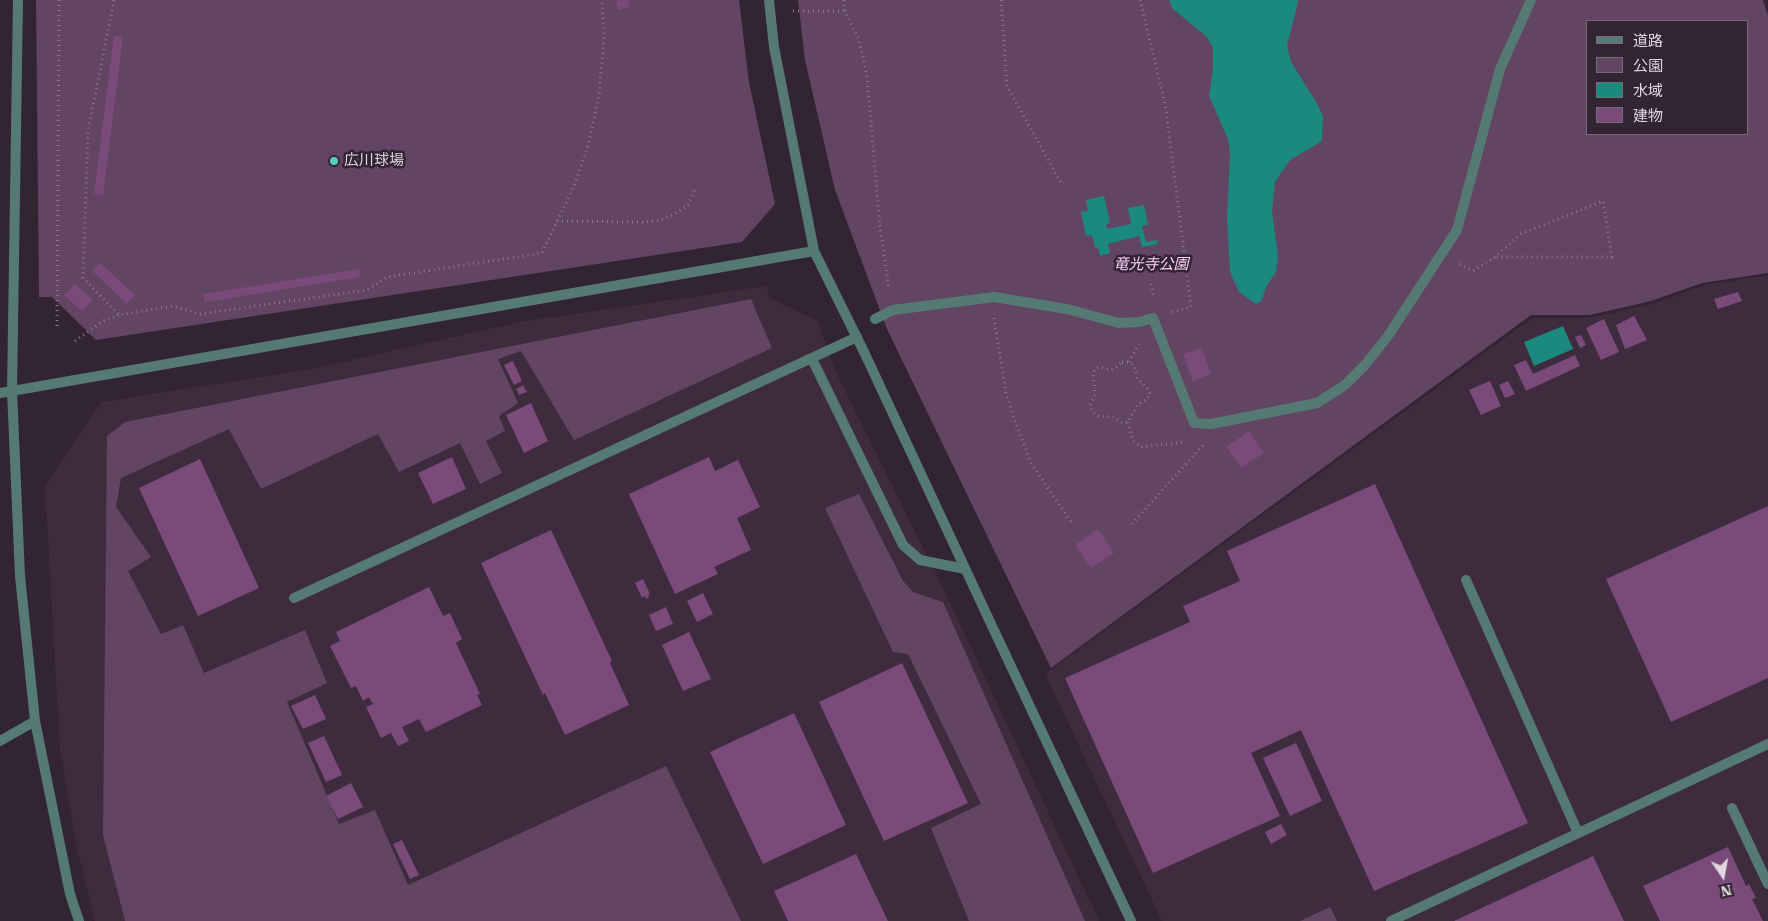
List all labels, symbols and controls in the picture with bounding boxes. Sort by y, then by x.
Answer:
legend [1586,20,1748,135]
text: 道路 [1633,32,1663,50]
text: 公園 [1633,57,1663,75]
text: 水域 [1633,82,1663,100]
text: 建物 [1633,107,1663,125]
place label: 広川球場 [344,152,404,170]
marker: 広川球場 [328,155,340,167]
park label: 竜光寺公園 [1114,256,1188,274]
north arrow [1698,851,1748,901]
text: N [1719,882,1733,900]

